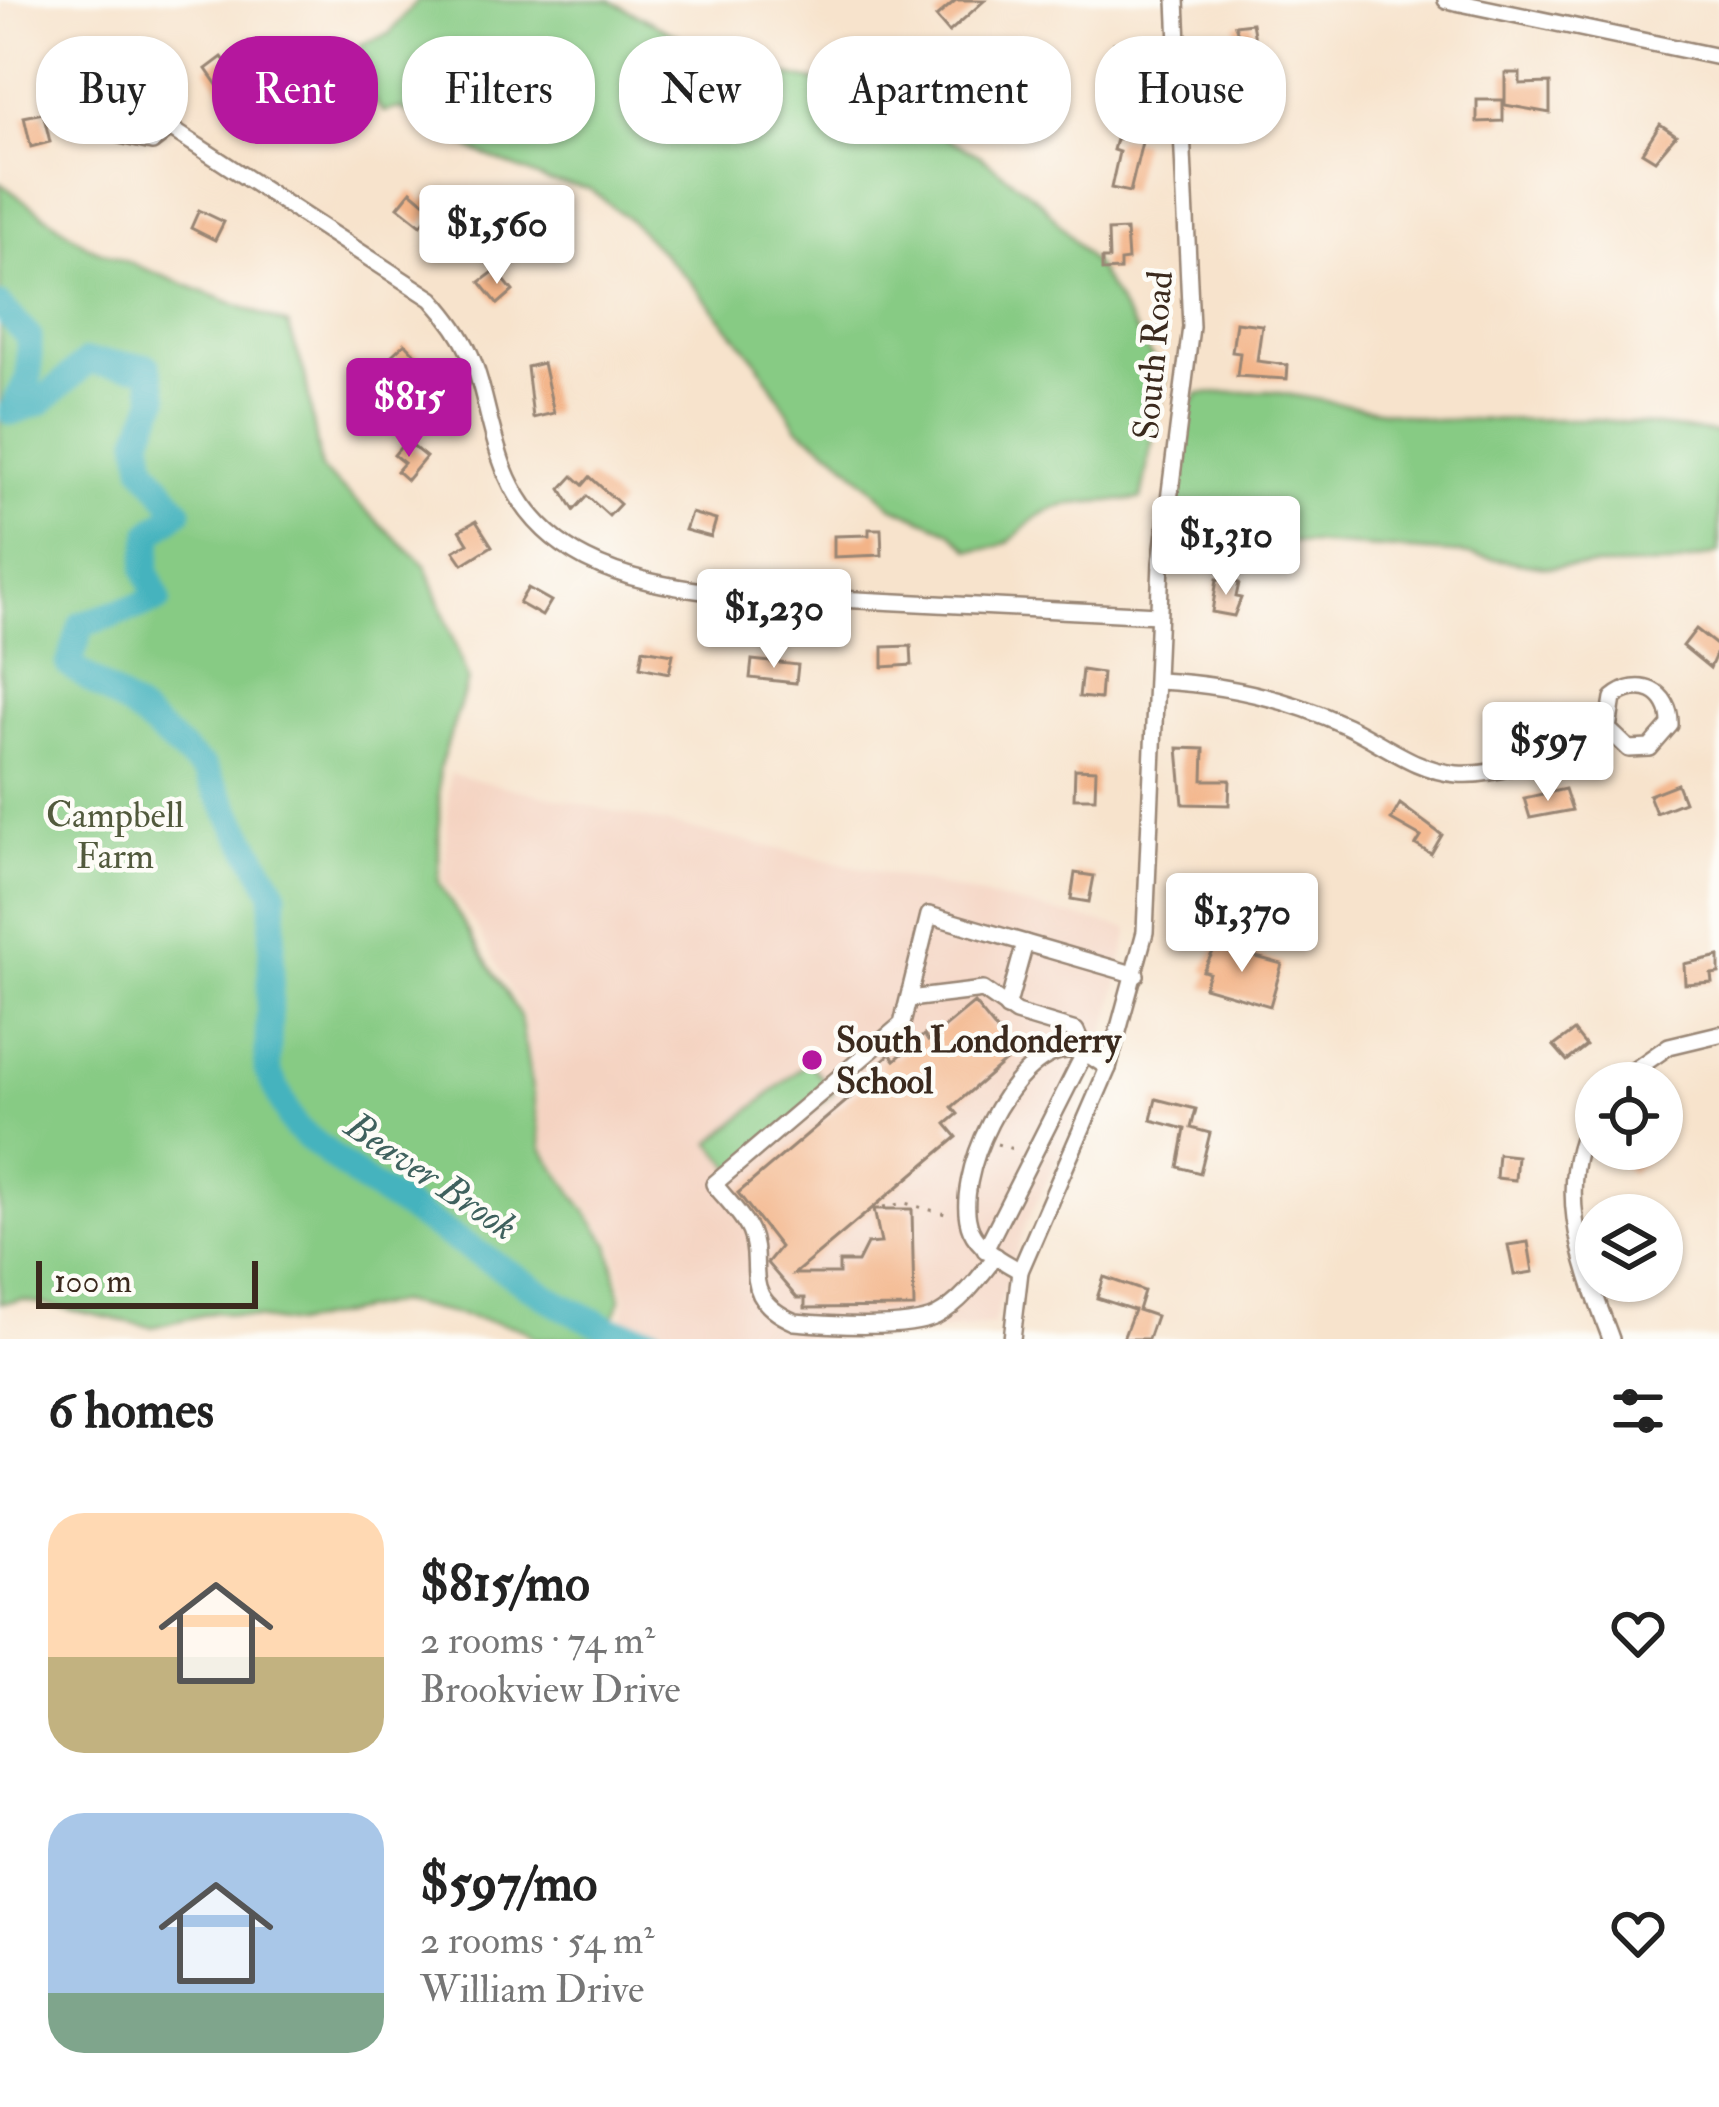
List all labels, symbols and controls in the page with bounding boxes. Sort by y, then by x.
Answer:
chip: Buy [36,36,188,144]
chip: Rent [212,36,378,144]
chip: Filters [402,36,595,144]
chip: New [619,36,783,144]
chip: Apartment [807,36,1071,144]
chip: House [1095,36,1286,144]
pin: $1,560 [399,185,595,287]
text: $1,560 [446,199,548,248]
street label: South Road [1124,269,1183,441]
pin: $815 [338,358,480,460]
text: $815 [373,372,445,421]
pin: $1,310 [1128,496,1324,598]
text: $1,310 [1179,510,1273,559]
pin: $1,230 [676,569,872,671]
text: $1,230 [724,583,824,632]
pin: $597 [1477,702,1619,804]
text: $597 [1509,716,1587,765]
park label: Campbell Farm [46,793,184,879]
pin: $1,370 [1144,873,1340,975]
text: $1,370 [1193,887,1291,936]
place label: South Londonderry School [836,1018,1122,1104]
marker: South Londonderry School [799,1047,825,1073]
map controls [1575,1062,1683,1302]
button: locate [1575,1062,1683,1170]
water label: Beaver Brook [334,1100,526,1251]
button: layers [1575,1194,1683,1302]
scale bar [36,1255,258,1308]
text: 100 m [54,1261,132,1302]
icon: filters [1605,1378,1671,1444]
text: 6 homes [48,1379,214,1443]
text: $815/mo [420,1552,590,1616]
icon: home [144,1561,288,1705]
icon: heart [1605,1600,1671,1666]
text: 2 rooms · 74 m² [420,1616,655,1665]
text: Brookview Drive [420,1665,681,1714]
text: $597/mo [420,1852,597,1916]
icon: home [144,1861,288,2005]
icon: heart [1605,1900,1671,1966]
text: 2 rooms · 54 m² [420,1916,654,1965]
text: William Drive [420,1965,644,2014]

